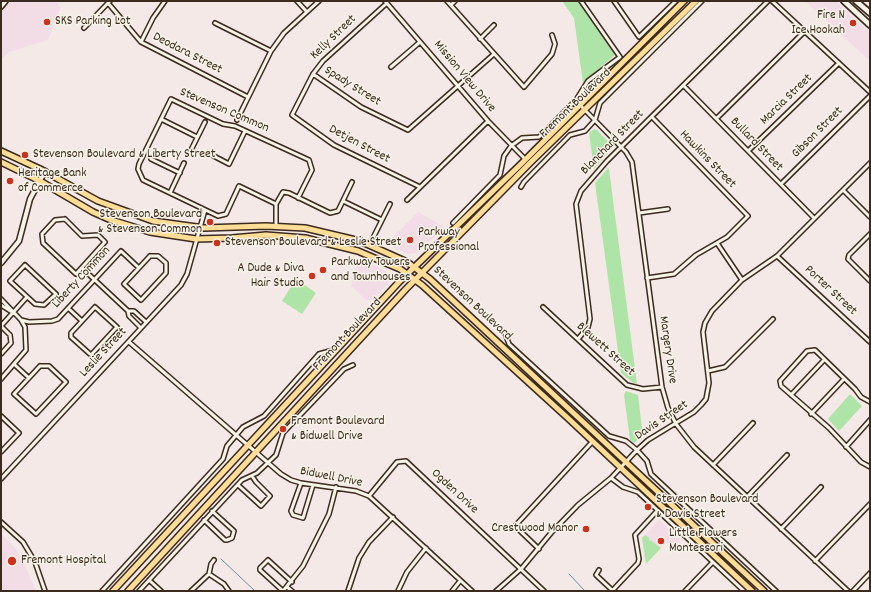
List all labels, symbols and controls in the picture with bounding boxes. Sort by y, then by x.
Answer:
place label: Fire N Ice Hookah [791,8,845,39]
street label: Kelly Street [308,12,360,64]
place label: SKS Parking Lot [55,14,131,30]
marker: SKS Parking Lot [42,17,52,27]
marker: Fire N Ice Hookah [848,18,858,28]
street label: Deodara Street [150,30,224,78]
street label: Mission View Drive [429,38,499,116]
street label: Spady Street [321,63,383,111]
street label: Fremont Boulevard [537,66,615,142]
street label: Marcia Street [758,71,816,129]
street label: Stevenson Common [177,85,271,137]
street label: Gibson Street [789,104,847,162]
street label: Blanchard Street [578,107,648,179]
street label: Bullard Street [726,115,786,175]
street label: Detjen Street [326,122,392,168]
street label: Hawkins Street [675,128,739,192]
place label: Stevenson Boulevard & Liberty Street [33,147,216,163]
marker: Stevenson Boulevard & Liberty Street [20,150,30,160]
place label: Heritage Bank of Commerce [18,166,86,197]
marker: Heritage Bank of Commerce [5,176,15,186]
place label: Stevenson Boulevard & Stevenson Common [98,207,202,238]
marker: Stevenson Boulevard & Stevenson Common [205,217,215,227]
place label: Parkway Professional [418,225,479,256]
place label: Stevenson Boulevard & Leslie Street [225,235,401,251]
marker: Parkway Professional [405,235,415,245]
marker: Stevenson Boulevard & Leslie Street [212,238,222,248]
street label: Liberty Common [49,244,115,312]
place label: Parkway Towers and Townhouses [331,255,410,286]
place label: A Dude & Diva Hair Studio [238,261,304,292]
street label: Stevenson Boulevard [429,263,515,345]
street label: Porter Street [800,263,860,319]
marker: Parkway Towers and Townhouses [318,265,328,275]
marker: A Dude & Diva Hair Studio [307,271,317,281]
street label: Fremont Boulevard [310,295,386,375]
street label: Margery Drive [655,315,679,385]
street label: Blewett Street [573,320,637,380]
street label: Leslie Street [77,325,131,381]
street label: Davis Street [632,398,692,444]
place label: Fremont Boulevard & Bidwell Drive [291,414,385,445]
marker: Fremont Boulevard & Bidwell Drive [278,424,288,434]
street label: Bidwell Drive [299,464,363,492]
street label: Ogden Drive [427,466,481,518]
place label: Stevenson Boulevard & Davis Street [656,492,758,523]
marker: Stevenson Boulevard & Davis Street [643,502,653,512]
place label: Crestwood Manor [491,521,578,537]
marker: Crestwood Manor [581,524,591,534]
place label: Little Flowers Montessori [669,526,737,557]
marker: Little Flowers Montessori [656,536,666,546]
place label: Fremont Hospital [21,553,106,569]
marker: Fremont Hospital [6,555,18,567]

